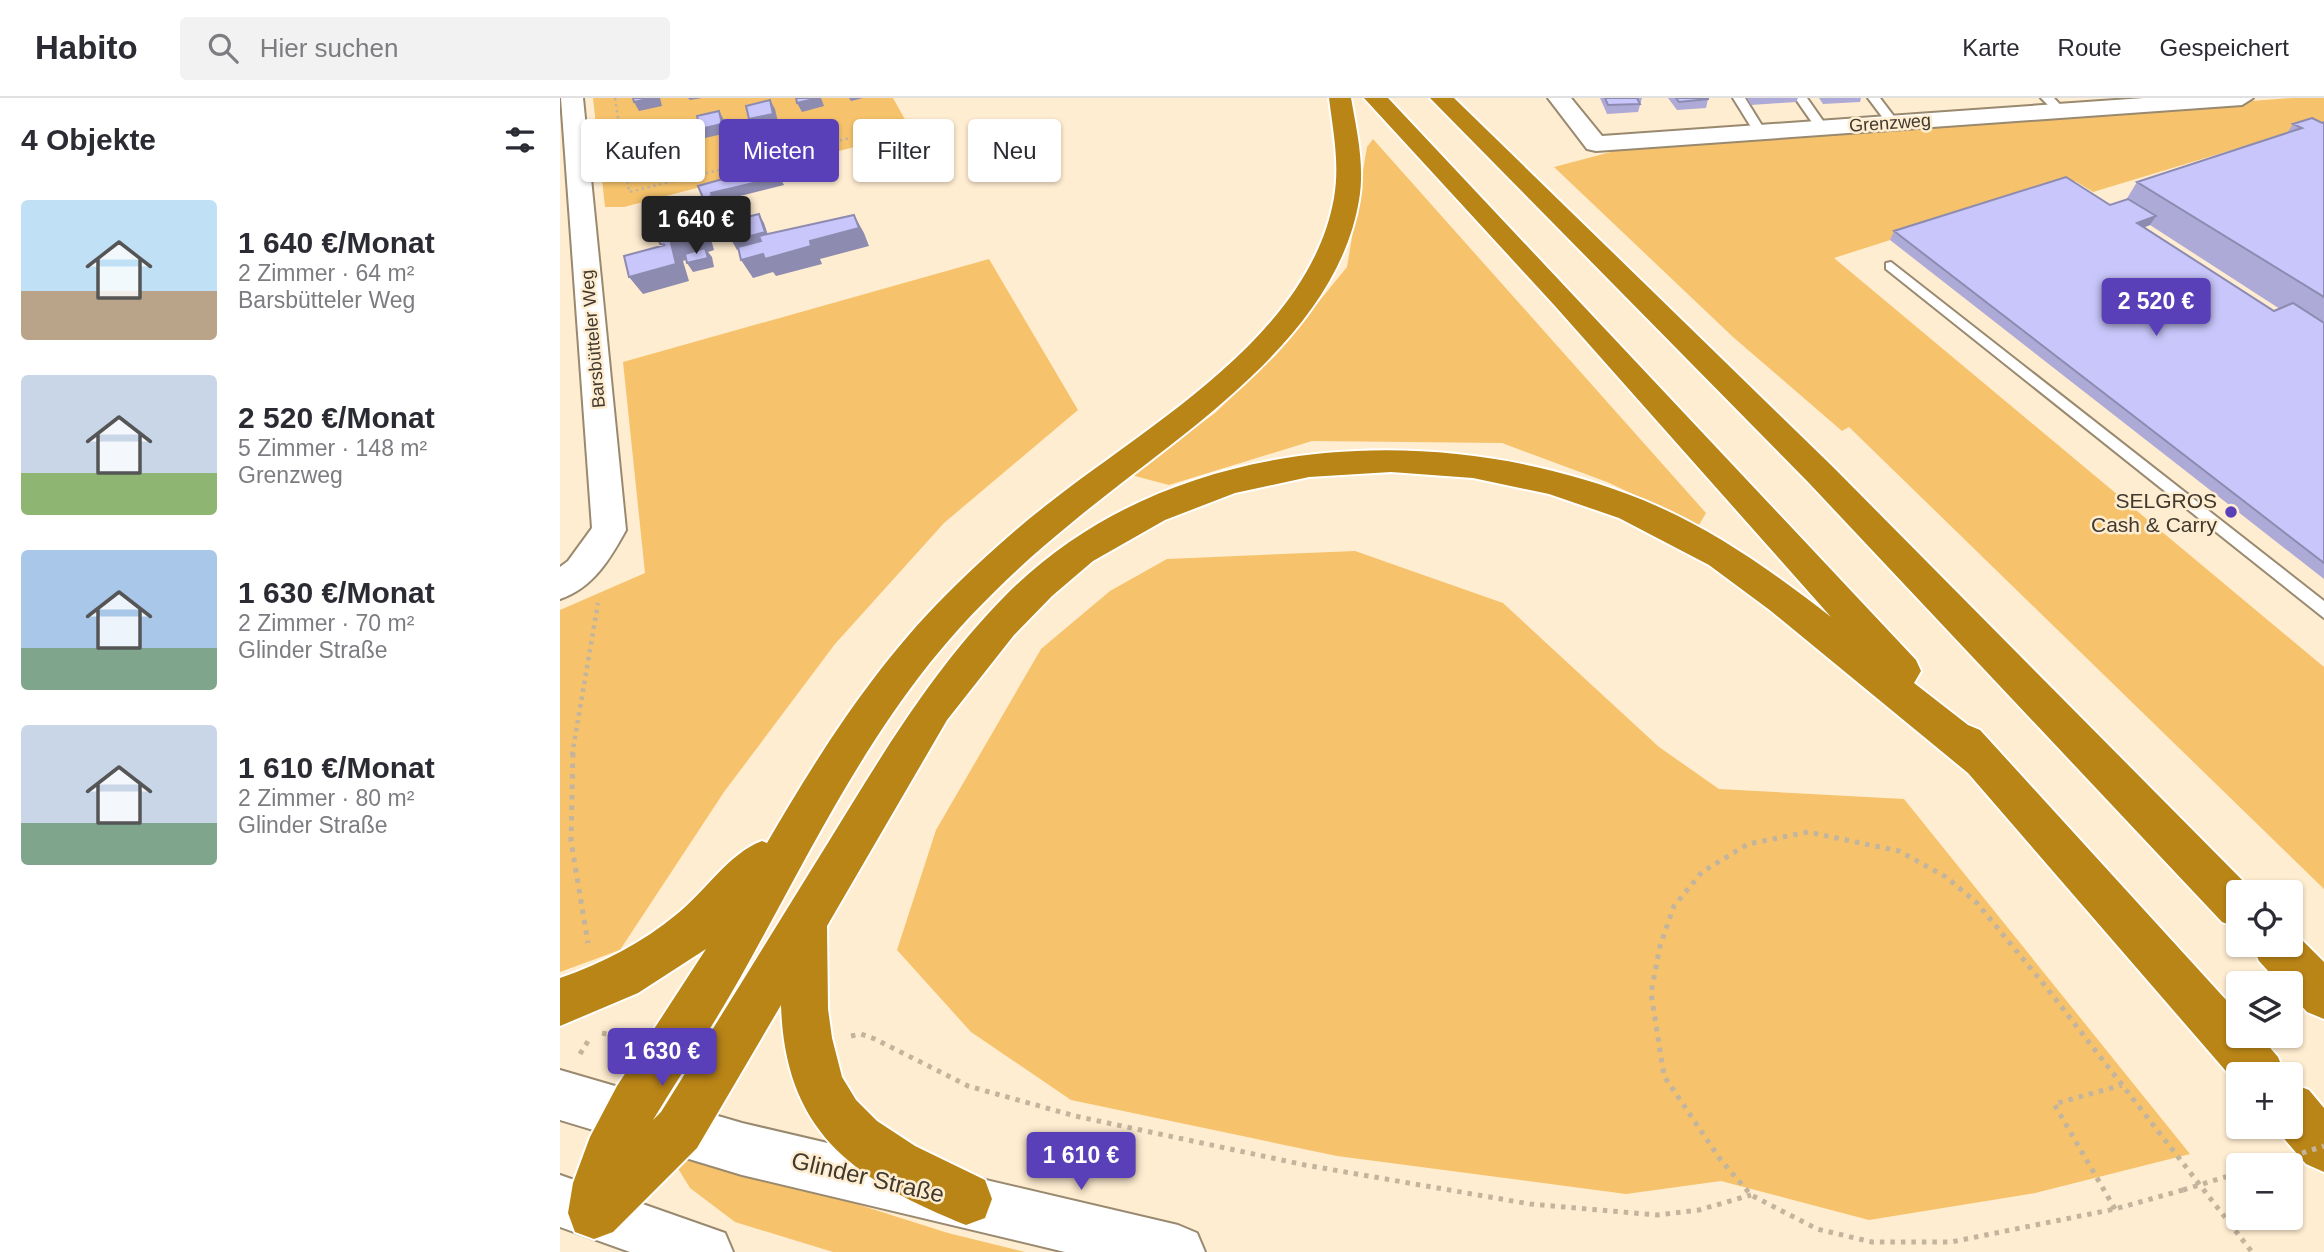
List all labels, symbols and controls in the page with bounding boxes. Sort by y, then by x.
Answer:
search box [180,17,670,80]
text: Habito [35,29,138,66]
icon: search [204,29,242,67]
text: Hier suchen [260,33,398,63]
text: Karte [1962,34,2020,61]
text: Route [2058,34,2122,61]
text: Gespeichert [2160,34,2289,61]
street label: Grenzweg [1848,110,1932,136]
chip: Kaufen [581,119,705,182]
chip: Mieten [719,119,839,182]
chip: Filter [853,119,954,182]
chip: Neu [968,119,1061,182]
icon: filters [501,121,539,159]
text: 4 Objekte [21,123,156,156]
pin: 1 640 € [631,197,761,256]
text: 1 640 € [658,206,734,232]
text: 1 640 €/Monat [238,226,435,259]
icon: home [77,228,161,312]
text: 2 Zimmer · 64 m² [238,260,414,286]
street label: Barsbütteler Weg [577,269,609,409]
pin: 2 520 € [2091,278,2221,338]
text: Barsbütteler Weg [238,287,415,313]
text: 2 520 € [2118,288,2194,314]
text: 2 520 €/Monat [238,401,435,434]
icon: home [77,403,161,487]
text: 5 Zimmer · 148 m² [238,435,427,461]
text: Grenzweg [238,462,343,488]
place label: SELGROS Cash & Carry [2091,489,2217,536]
marker: SELGROS Cash & Carry [2223,504,2239,520]
text: 1 630 €/Monat [238,576,435,609]
icon: home [77,578,161,662]
text: 2 Zimmer · 70 m² [238,610,414,636]
text: Glinder Straße [238,637,388,663]
text: 1 610 €/Monat [238,751,435,784]
icon: home [77,753,161,837]
text: 2 Zimmer · 80 m² [238,785,414,811]
text: Glinder Straße [238,812,388,838]
map controls [2226,880,2303,1230]
button: locate [2226,880,2303,957]
button: layers [2226,971,2303,1048]
pin: 1 630 € [597,1028,727,1088]
text: 1 630 € [624,1038,700,1064]
button: + [2226,1062,2303,1139]
pin: 1 610 € [1016,1132,1146,1192]
text: 1 610 € [1043,1142,1119,1168]
street label: Glinder Straße [789,1146,947,1208]
button: − [2226,1153,2303,1230]

